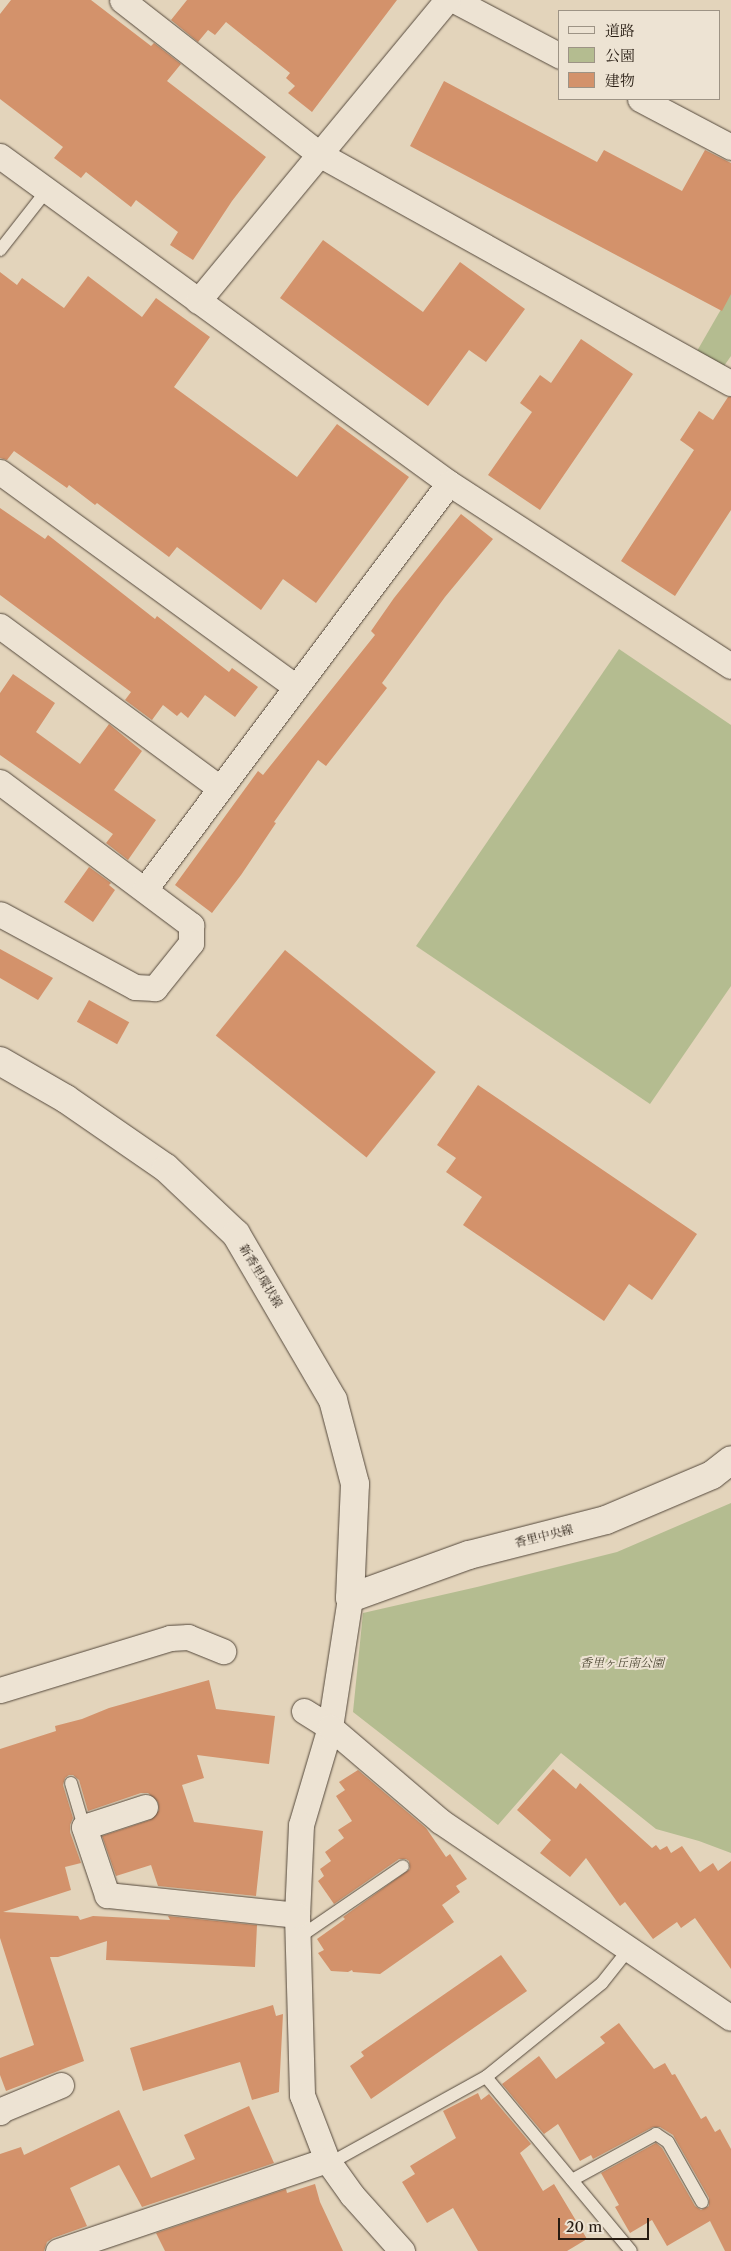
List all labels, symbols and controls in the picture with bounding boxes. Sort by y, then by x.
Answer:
legend [558,10,721,100]
text: 道路 [605,21,635,40]
text: 公園 [605,46,635,65]
text: 建物 [605,71,635,90]
street label: 新香里環状線 [236,1241,286,1311]
street label: 香里中央線 [513,1522,575,1550]
park label: 香里ヶ丘南公園 [580,1656,664,1670]
scale bar [561,2208,652,2240]
text: 20 m [566,2217,602,2236]

